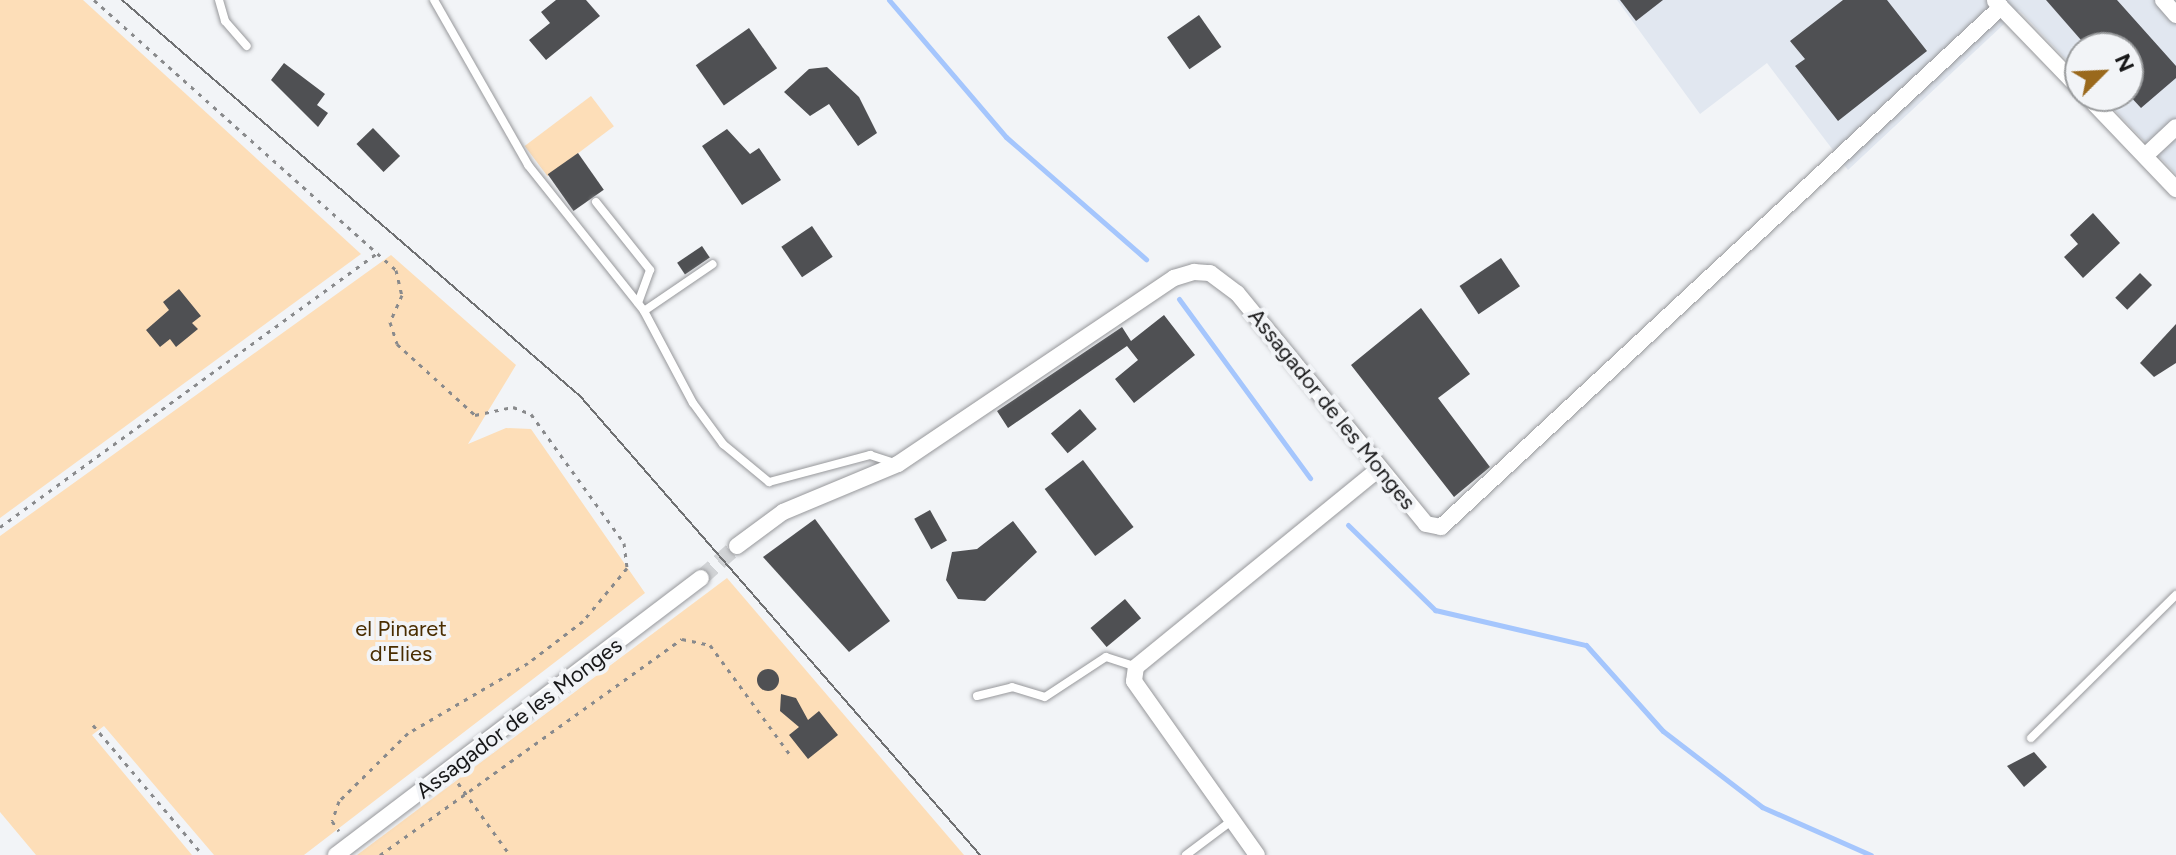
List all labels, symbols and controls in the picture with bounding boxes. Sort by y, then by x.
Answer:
north arrow [2064,32,2144,112]
text: N [2109,50,2140,76]
street label: Assagador de les Monges [1243,303,1421,515]
park label: el Pinaret d'Elies [355,615,447,666]
street label: Assagador de les Monges [411,632,627,804]

